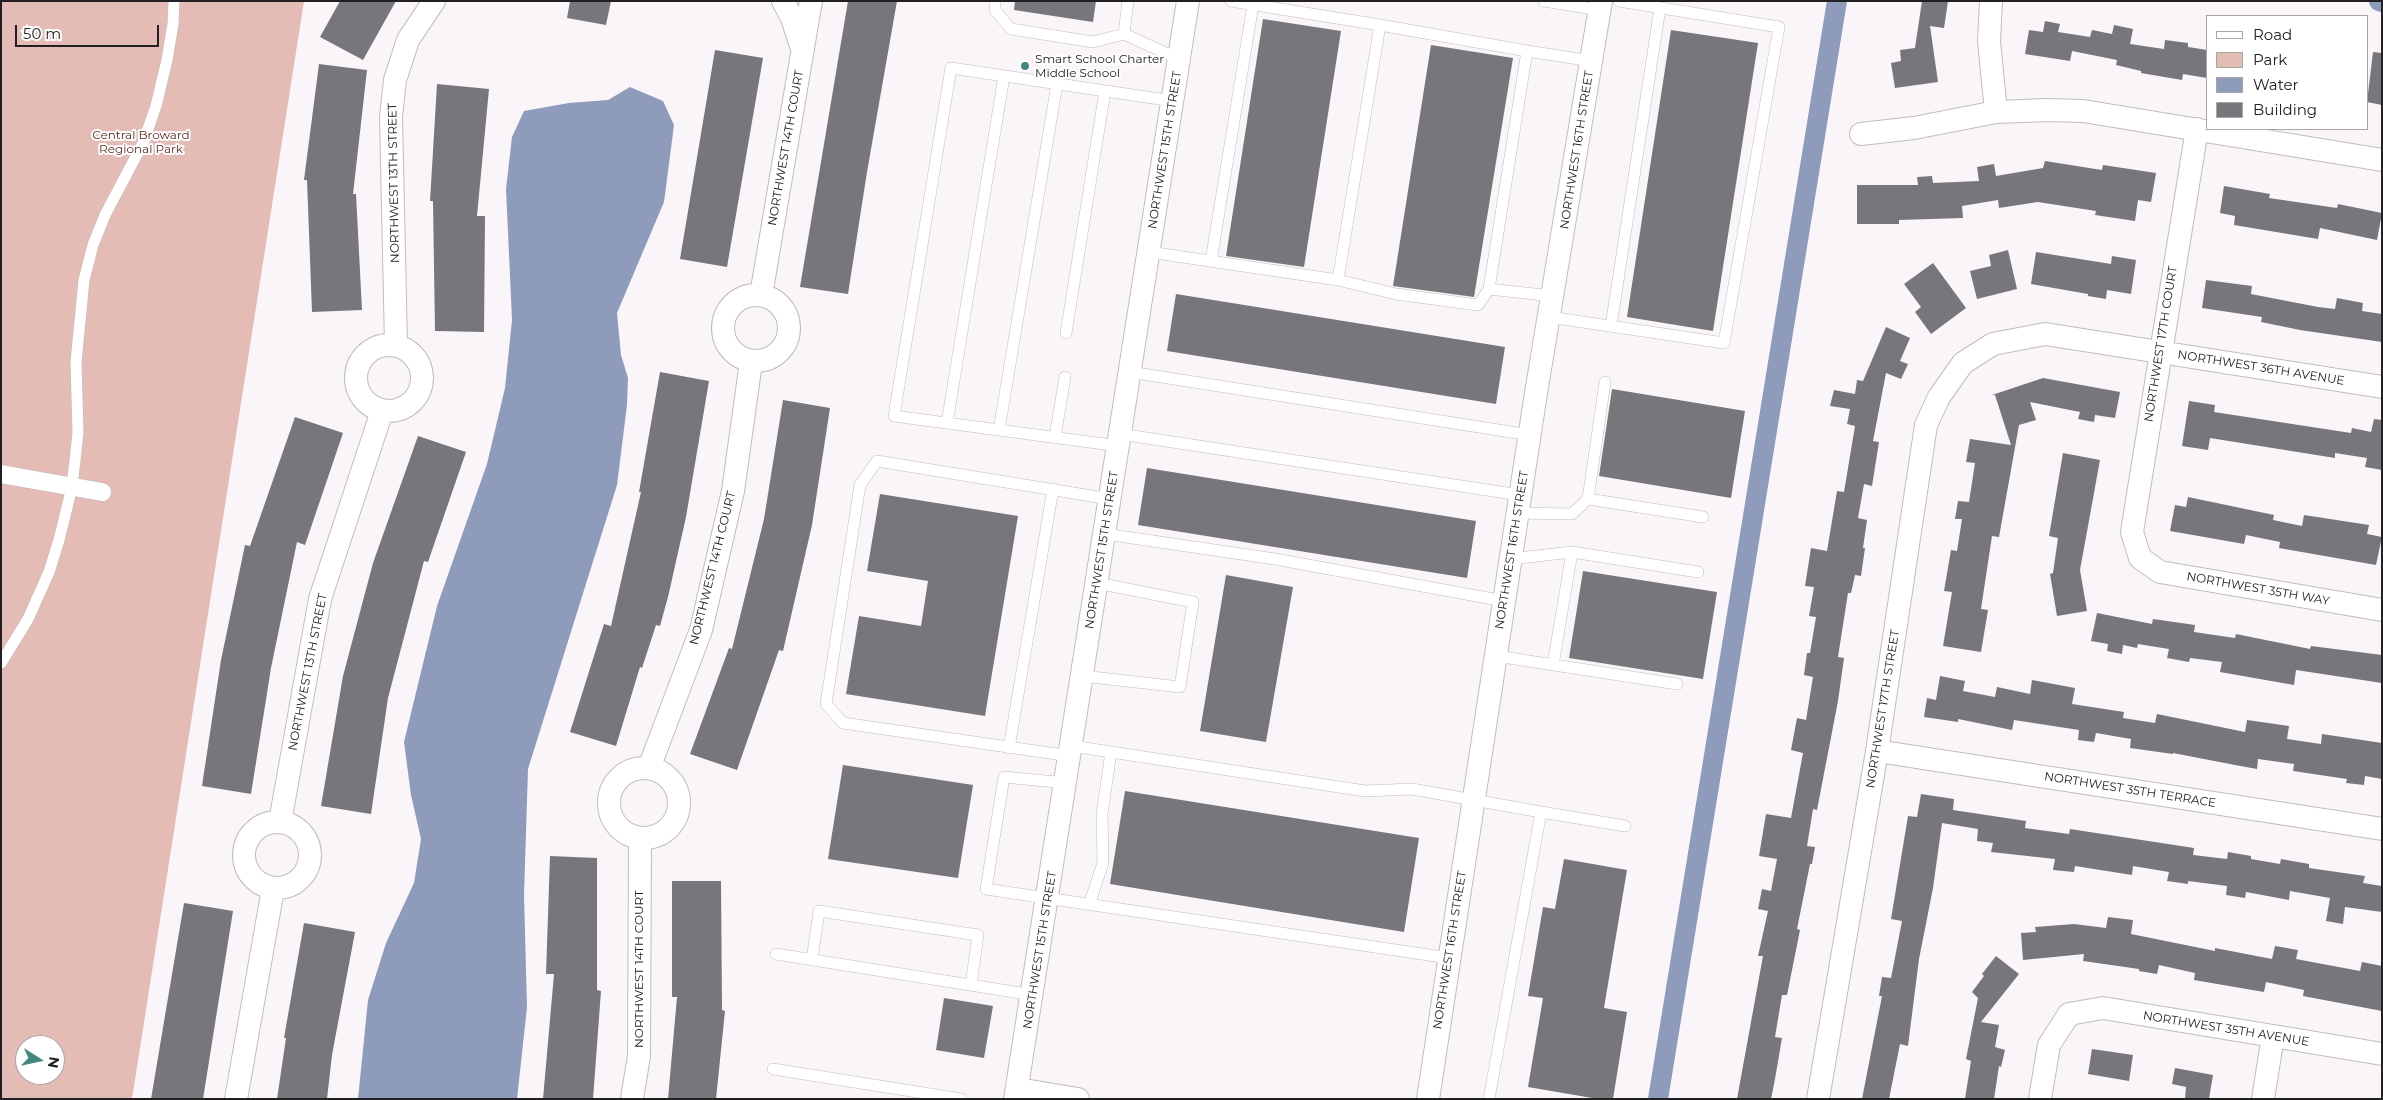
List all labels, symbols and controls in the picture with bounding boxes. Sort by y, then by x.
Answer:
scale bar [18,15,161,47]
legend [2206,15,2368,130]
text: 50 m [23,24,61,43]
text: Road [2253,25,2292,44]
text: Park [2253,50,2287,69]
place label: Smart School Charter Middle School [1035,52,1164,80]
marker: Smart School Charter Middle School [1019,60,1031,72]
street label: NORTHWEST 14TH COURT [765,69,807,227]
street label: NORTHWEST 15TH STREET [1145,70,1185,230]
street label: NORTHWEST 16TH STREET [1557,70,1597,230]
text: Water [2253,75,2299,94]
text: Building [2253,100,2317,119]
street label: NORTHWEST 13TH STREET [385,103,403,263]
park label: Central Broward Regional Park [92,128,190,156]
street label: NORTHWEST 17TH COURT [2142,265,2180,423]
street label: NORTHWEST 36TH AVENUE [2177,348,2345,388]
street label: NORTHWEST 15TH STREET [1082,470,1122,630]
street label: NORTHWEST 16TH STREET [1492,470,1532,630]
street label: NORTHWEST 14TH COURT [687,490,739,646]
street label: NORTHWEST 35TH WAY [2185,569,2331,609]
street label: NORTHWEST 13TH STREET [286,592,330,752]
street label: NORTHWEST 17TH STREET [1863,629,1903,789]
street label: NORTHWEST 35TH TERRACE [2043,769,2217,811]
street label: NORTHWEST 15TH STREET [1020,870,1060,1030]
street label: NORTHWEST 16TH STREET [1430,870,1470,1030]
street label: NORTHWEST 14TH COURT [632,890,646,1048]
street label: NORTHWEST 35TH AVENUE [2142,1009,2310,1049]
north arrow [15,1035,65,1085]
text: N [44,1055,64,1070]

